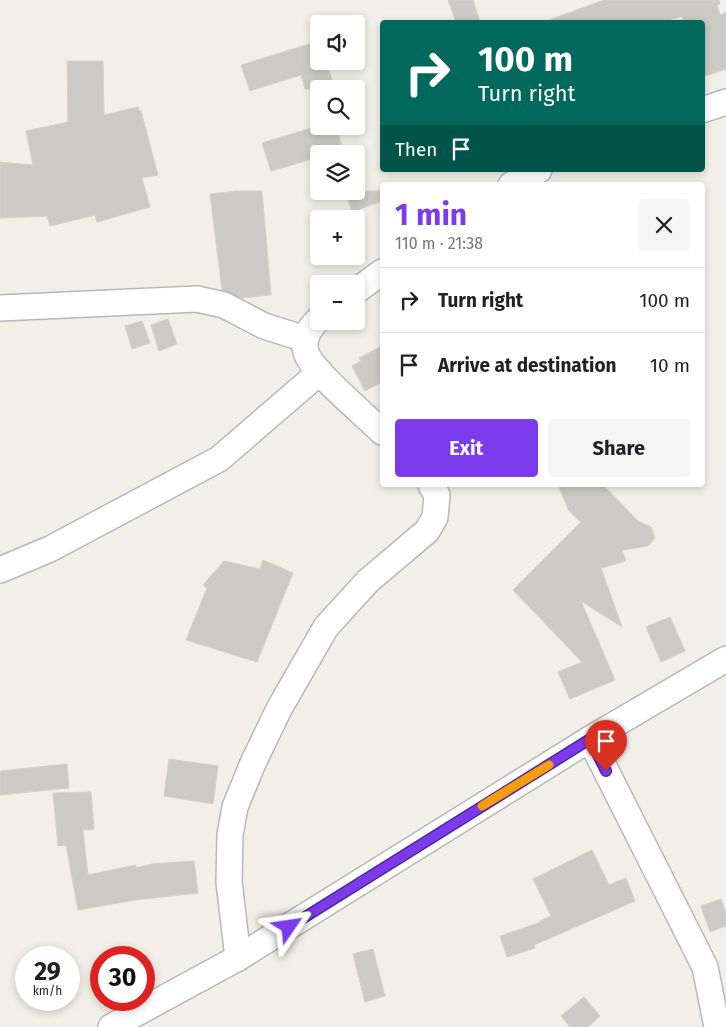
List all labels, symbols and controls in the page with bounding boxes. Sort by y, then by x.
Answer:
map controls [310,15,365,330]
button: sound [310,15,365,70]
text: 100 m [478,38,573,80]
icon: right [395,40,460,105]
button: search [310,80,365,135]
text: Turn right [478,80,575,107]
icon: arrive [447,135,475,163]
text: Then [395,138,437,161]
button: layers [310,145,365,200]
text: 1 min [395,197,467,233]
button: close [638,199,690,251]
button: + [310,210,365,265]
text: 110 m · 21:38 [395,234,483,253]
button: − [310,275,365,330]
icon: right [395,286,423,314]
text: Turn right [438,289,523,312]
text: 100 m [639,289,690,312]
icon: arrive [395,351,423,379]
text: Arrive at destination [438,354,617,377]
text: 10 m [650,354,690,377]
button: Exit [395,419,538,477]
button: Share [548,419,690,477]
pin [585,720,627,771]
icon: arrive [592,727,620,755]
position arrow [262,900,314,952]
speed limit sign: 30 [90,946,155,1011]
text: 29 [34,957,61,987]
text: km/h [33,984,62,998]

